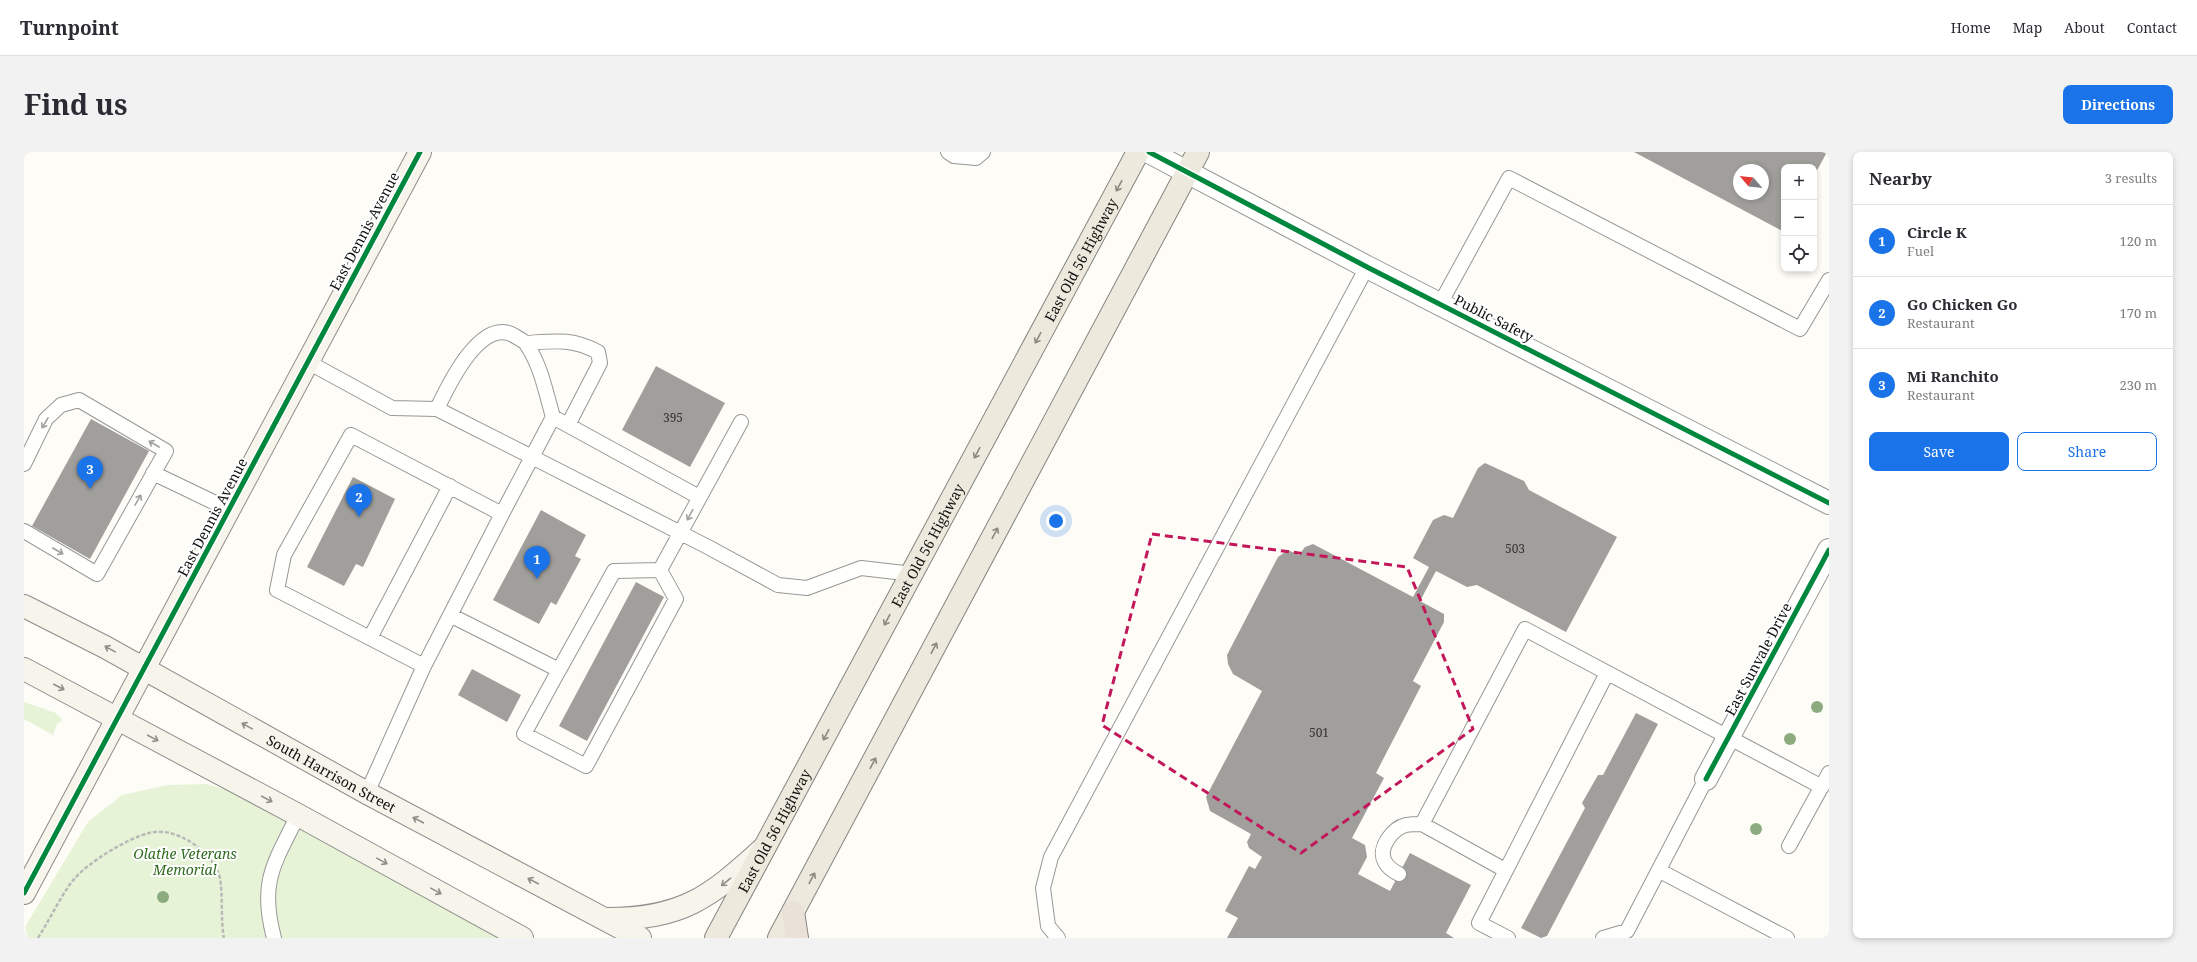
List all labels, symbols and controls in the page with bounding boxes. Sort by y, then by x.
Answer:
text: Turnpoint [20,15,119,41]
text: Home [1951,18,1991,37]
text: Map [2013,18,2042,37]
text: About [2064,18,2105,37]
text: Contact [2127,18,2177,37]
text: Find us [24,85,128,123]
button: Directions [2063,85,2173,124]
north arrow [1733,164,1769,200]
map controls [1781,164,1817,272]
button: + [1781,164,1817,200]
text: Nearby [1869,167,1932,190]
street label: East Dennis Avenue [325,168,403,294]
text: 3 results [2105,169,2157,187]
one-way arrow [1115,180,1123,192]
street label: East Old 56 Highway [1039,194,1121,325]
button: − [1781,200,1817,236]
text: Circle K [1907,222,1967,242]
text: 1 [1878,232,1886,250]
text: 120 m [2120,232,2157,250]
button: locate [1781,236,1817,272]
text: Fuel [1907,242,1934,260]
street label: Public Safety [1451,290,1537,346]
text: Go Chicken Go [1907,294,2017,314]
text: 2 [1878,304,1886,322]
text: 170 m [2120,304,2157,322]
text: Restaurant [1907,314,1975,332]
one-way arrow [1034,332,1042,344]
text: Mi Ranchito [1907,366,1999,386]
text: 3 [1878,376,1886,394]
text: 230 m [2120,376,2157,394]
text: Restaurant [1907,386,1975,404]
house number: 395 [663,409,683,426]
one-way arrow [41,417,50,428]
button: Save [1869,432,2009,471]
button: Share [2017,432,2157,471]
one-way arrow [148,440,160,448]
one-way arrow [973,447,980,459]
street label: East Dennis Avenue [173,454,251,580]
pin: 3 [77,456,103,489]
street label: East Old 56 Highway [886,480,968,610]
pin: 2 [346,484,372,517]
one-way arrow [135,494,143,506]
one-way arrow [685,509,693,521]
your location [1046,511,1066,531]
one-way arrow [992,528,999,540]
house number: 503 [1505,540,1525,557]
pin: 1 [524,546,550,579]
one-way arrow [52,547,64,555]
street label: East Sunvale Drive [1720,599,1796,719]
one-way arrow [883,614,891,626]
one-way arrow [931,642,938,654]
one-way arrow [104,645,116,653]
one-way arrow [52,684,64,692]
one-way arrow [241,721,253,729]
house number: 501 [1309,724,1329,741]
one-way arrow [821,729,829,741]
street label: South Harrison Street [263,730,400,816]
one-way arrow [146,734,158,742]
one-way arrow [869,757,877,769]
street label: East Old 56 Highway [733,765,815,896]
one-way arrow [261,795,273,803]
one-way arrow [412,815,424,823]
park label: Olathe Veterans Memorial [133,844,237,879]
one-way arrow [375,858,387,865]
one-way arrow [808,872,816,884]
one-way arrow [527,876,539,884]
one-way arrow [720,878,731,887]
one-way arrow [430,888,442,895]

